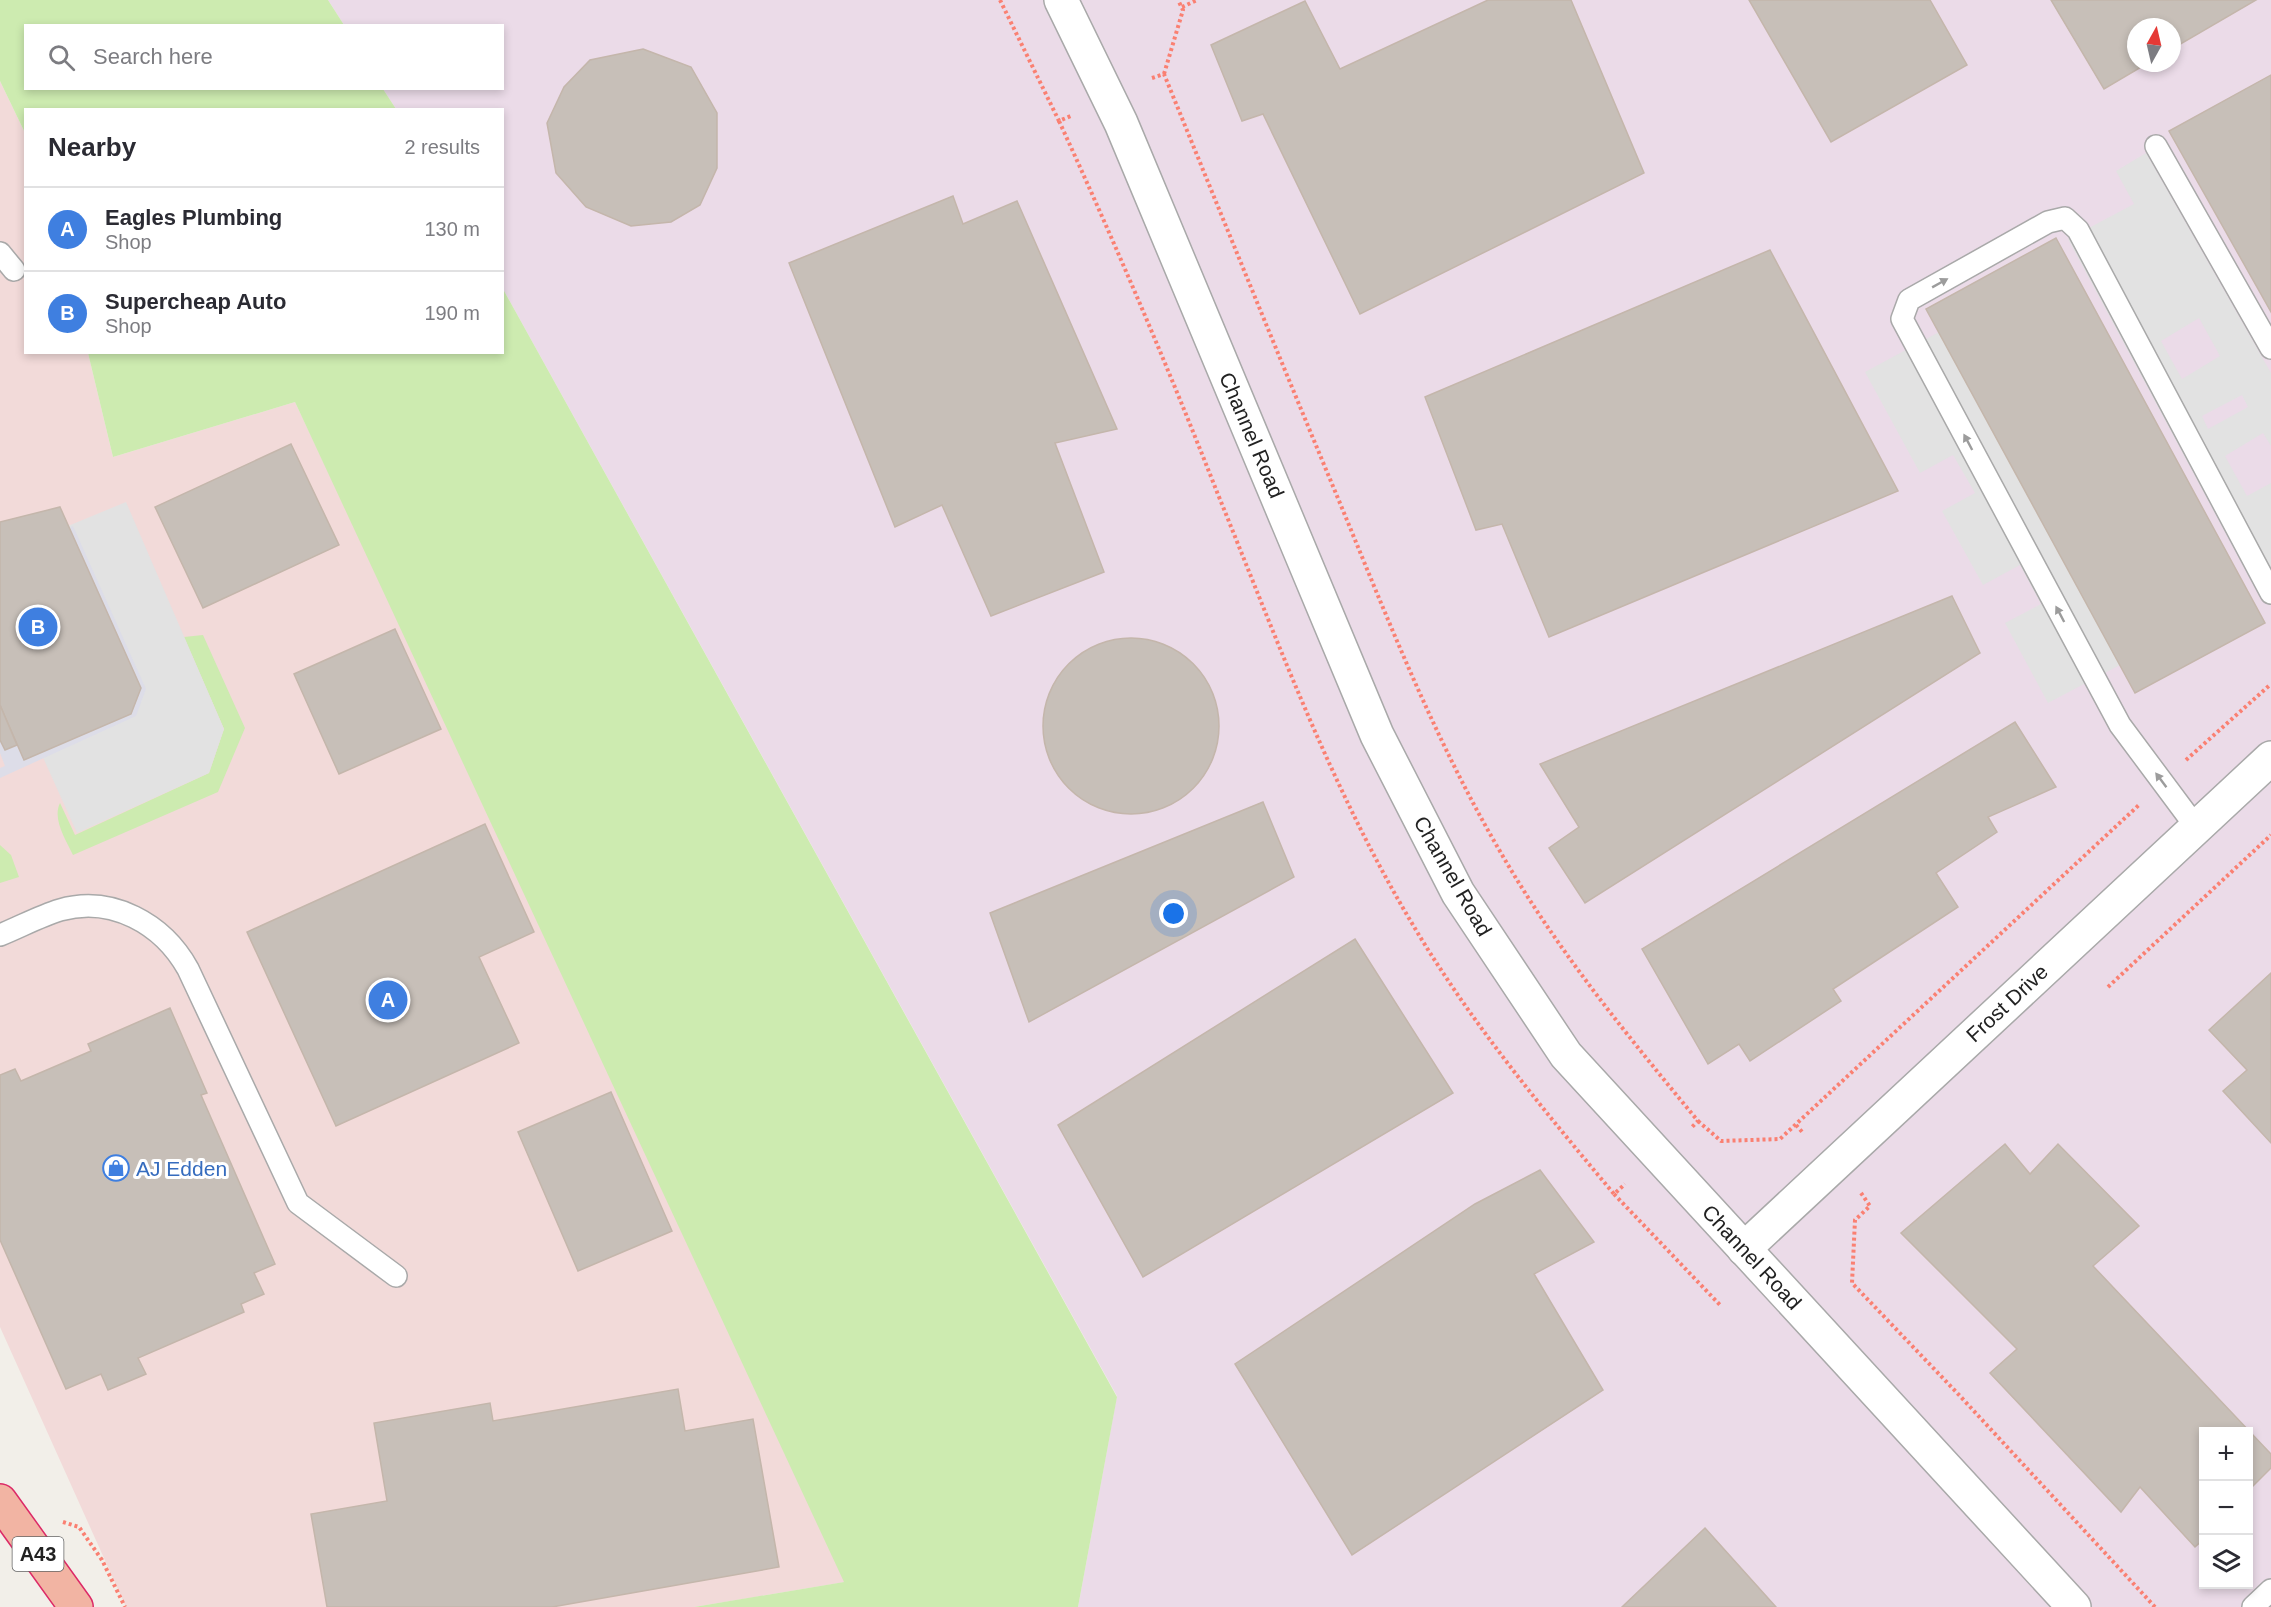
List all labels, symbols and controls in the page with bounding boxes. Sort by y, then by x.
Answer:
north arrow [2127,18,2181,72]
search box [24,24,504,90]
icon: search [45,41,78,74]
text: Search here [93,44,213,69]
text: Nearby [48,132,136,162]
text: 2 results [404,136,480,158]
text: Eagles Plumbing [105,205,282,230]
text: A [60,218,75,240]
text: 130 m [424,218,480,240]
text: Shop [105,231,152,253]
one-way arrow [1932,278,1949,288]
text: Supercheap Auto [105,289,286,314]
text: B [60,302,75,324]
text: 190 m [424,302,480,324]
text: Shop [105,315,152,337]
street label: Channel Road [1215,369,1289,501]
one-way arrow [1963,433,1973,450]
pin: B [18,604,57,650]
one-way arrow [2055,605,2065,622]
one-way arrow [2155,772,2167,788]
street label: Channel Road [1409,812,1497,940]
your location [1159,899,1188,928]
street label: Frost Drive [1962,960,2052,1046]
pin: A [368,978,408,1022]
shop icon: AJ Edden [101,1153,131,1183]
place label: AJ Edden [136,1157,227,1180]
street label: Channel Road [1698,1200,1806,1314]
map controls [2199,1427,2253,1589]
button: + [2199,1427,2253,1481]
button: − [2199,1481,2253,1535]
button: layers [2199,1535,2253,1589]
road number: A43 [12,1537,63,1571]

